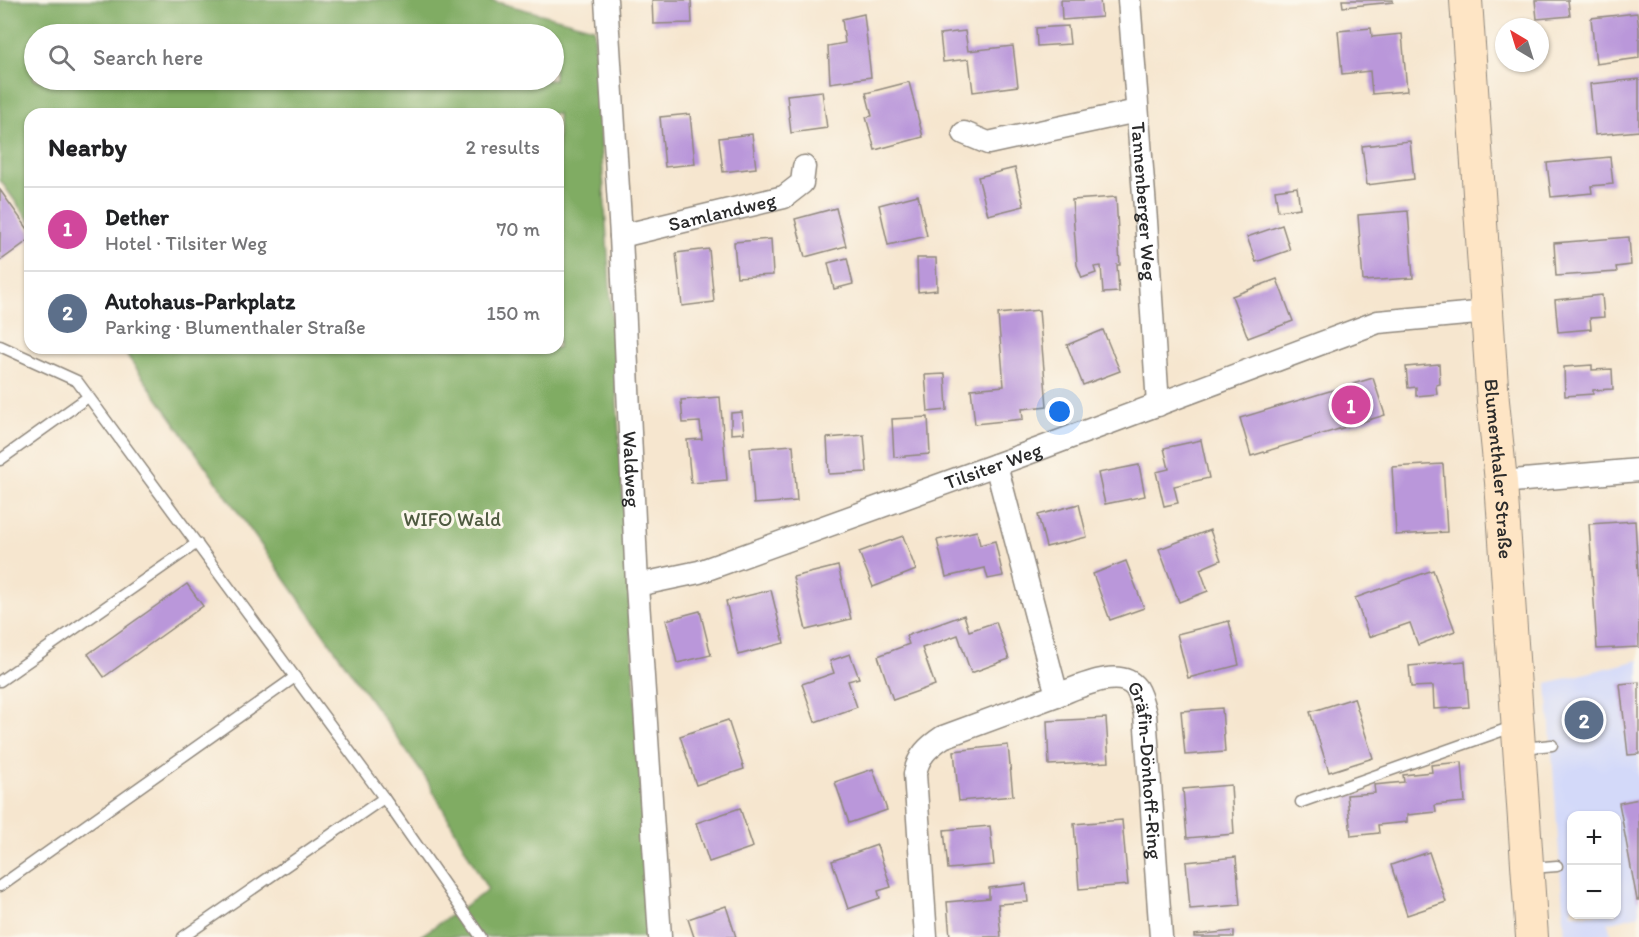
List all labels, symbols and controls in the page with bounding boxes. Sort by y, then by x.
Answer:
north arrow [1495,18,1549,72]
search box [24,24,564,90]
icon: search [45,41,78,74]
text: Search here [93,44,203,71]
street label: Tannenberger Weg [1126,121,1162,282]
text: Nearby [48,131,127,163]
text: 2 results [466,135,540,159]
street label: Samlandweg [666,187,779,236]
text: Dether [105,204,169,231]
text: 1 [63,217,72,241]
text: 70 m [496,217,540,241]
text: Hotel · Tilsiter Weg [105,231,267,255]
text: Autohaus-Parkplatz [105,288,295,315]
text: 2 [62,301,73,325]
text: 150 m [487,301,540,325]
text: Parking · Blumenthaler Straße [105,315,366,339]
street label: Blumenthaler Straße [1480,378,1518,560]
pin: 1 [1332,382,1370,428]
your location [1045,397,1074,426]
street label: Waldweg [618,430,645,509]
street label: Tilsiter Weg [941,437,1046,494]
park label: WIFO Wald [403,507,501,531]
street label: Gräfin-Dönhoff-Ring [1122,676,1167,861]
pin: 2 [1564,698,1604,742]
map controls [1567,811,1621,919]
button: + [1567,811,1621,865]
button: − [1567,865,1621,919]

